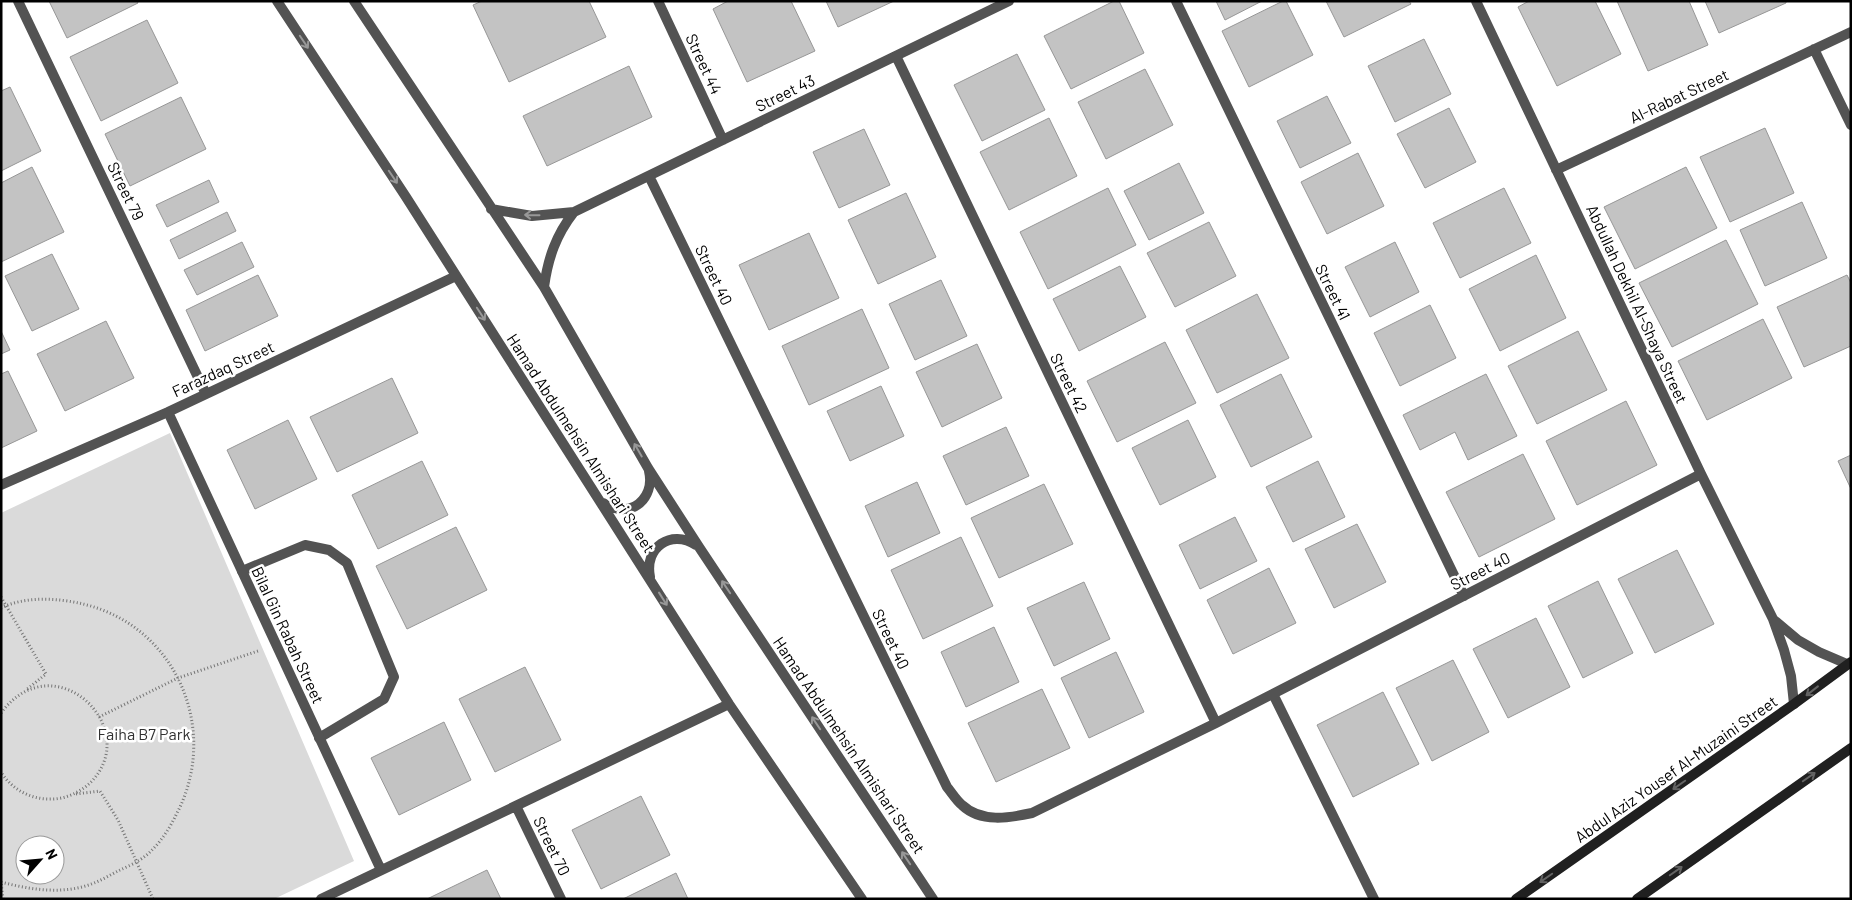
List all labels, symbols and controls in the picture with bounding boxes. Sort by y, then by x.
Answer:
street label: Street 44 [682,31,727,97]
one-way arrow [298,35,309,49]
street label: Al-Rabat Street [1626,64,1731,127]
street label: Street 43 [752,70,818,115]
street label: Street 79 [104,158,149,223]
one-way arrow [389,170,399,184]
street label: Abdullah Dekhil Al-Shaya Street [1583,201,1692,406]
one-way arrow [525,211,541,220]
street label: Street 40 [692,242,737,308]
street label: Street 41 [1312,261,1355,323]
one-way arrow [476,307,486,321]
street label: Hamad Abdulmehsin Almishari Street [503,330,659,556]
street label: Farazdaq Street [169,337,277,400]
street label: Street 42 [1047,350,1092,416]
one-way arrow [633,444,643,458]
street label: Street 40 [1447,547,1513,594]
street label: Bilal Gin Rabah Street [248,563,329,706]
one-way arrow [721,581,731,595]
one-way arrow [658,591,668,605]
street label: Street 40 [869,606,914,672]
street label: Hamad Abdulmehsin Almishari Street [770,633,929,857]
one-way arrow [1806,685,1819,696]
street label: Abdul Aziz Yousef Al-Muzaini Street [1571,691,1781,846]
one-way arrow [811,716,821,730]
park label: Faiha B7 Park [97,724,191,743]
one-way arrow [1802,772,1816,782]
one-way arrow [1672,780,1686,790]
street label: Street 70 [530,813,575,878]
north arrow [15,835,65,885]
text: N [42,846,62,862]
one-way arrow [900,851,911,865]
one-way arrow [1669,866,1683,876]
one-way arrow [1539,873,1553,883]

